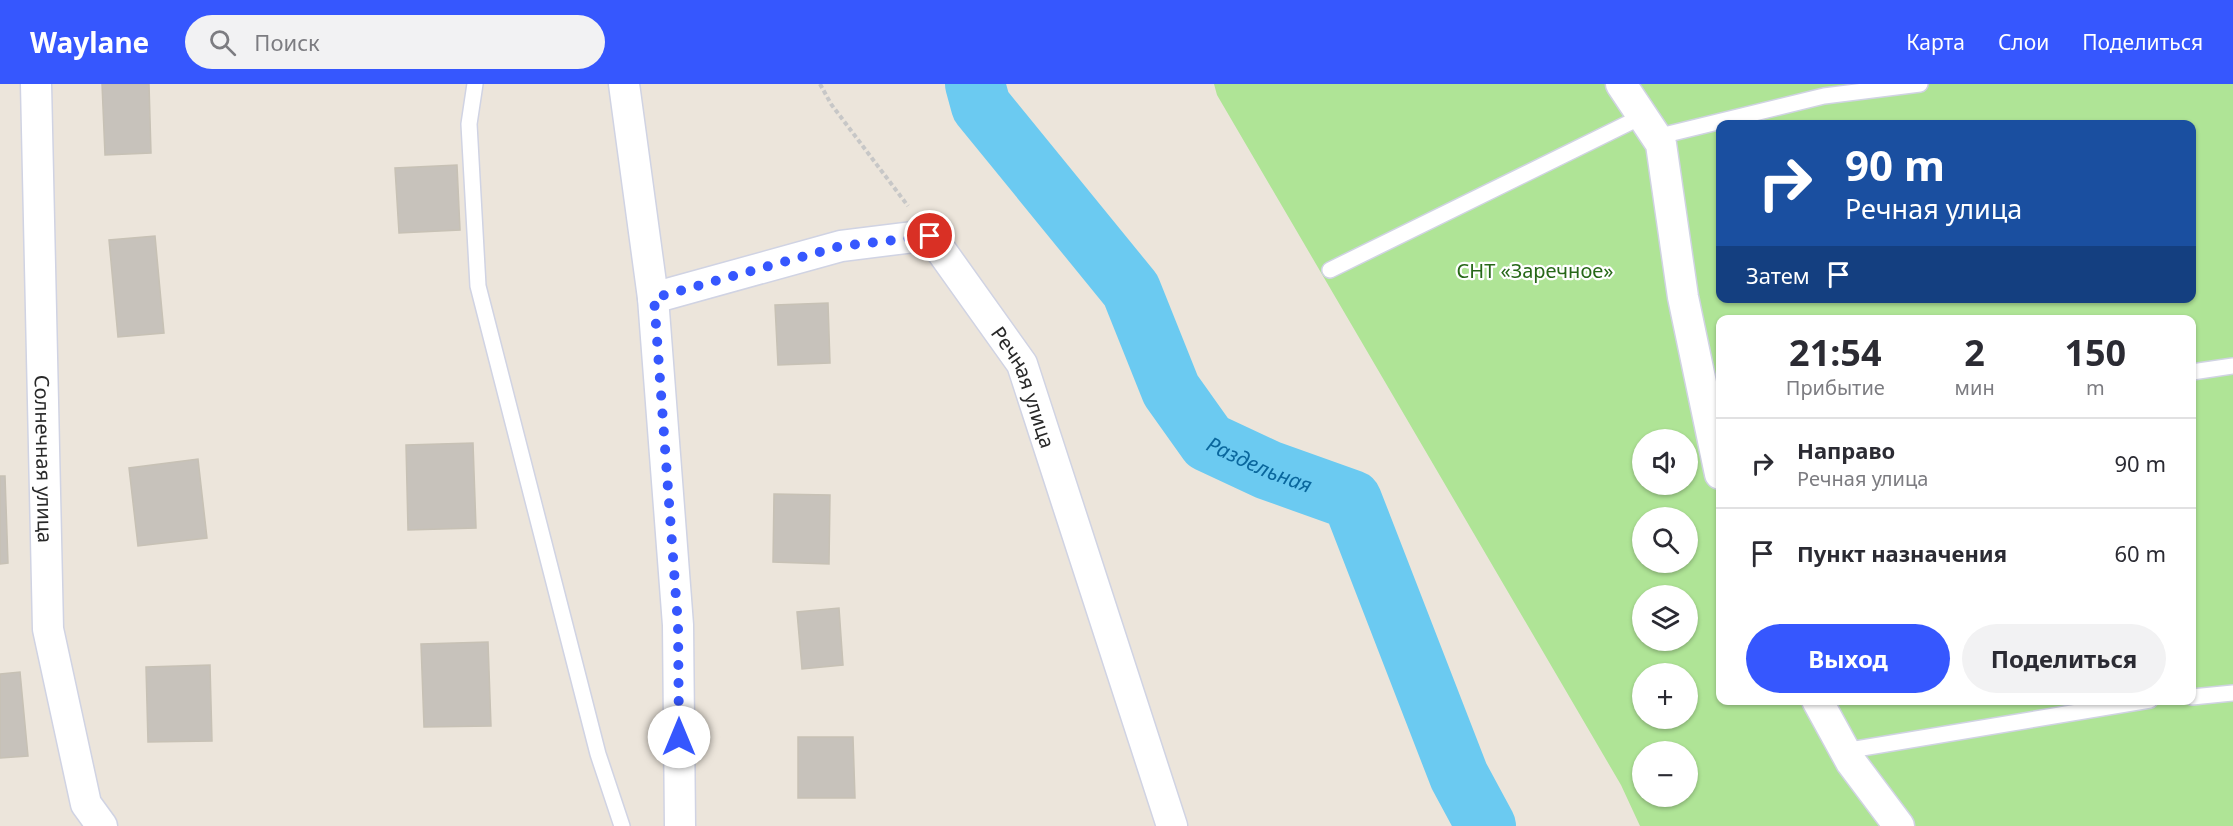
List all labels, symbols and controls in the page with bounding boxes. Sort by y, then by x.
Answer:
search box [185,15,605,69]
text: Waylane [30,23,149,61]
icon: search [206,26,239,59]
text: Поиск [254,27,320,57]
text: Карта [1906,28,1965,56]
text: Слои [1998,28,2049,56]
text: Поделиться [2082,28,2203,56]
text: 90 m [1845,136,1945,193]
icon: right [1746,144,1824,222]
text: Речная улица [1845,190,2022,227]
pin [904,210,955,261]
icon: arrive [913,219,946,252]
park label: СНТ «Заречное» [1457,257,1613,284]
icon: arrive [1822,258,1855,291]
text: Затем [1746,260,1810,290]
street label: Речная улица [986,320,1062,451]
text: 21:54 [1789,328,1882,377]
text: 2 [1964,328,1985,377]
text: 150 [2064,328,2126,377]
text: Прибытие [1786,374,1885,401]
text: мин [1955,374,1995,401]
text: m [2086,374,2105,401]
street label: Солнечная улица [29,375,60,543]
water label: Раздельная [1202,429,1316,499]
map controls [1632,429,1698,807]
button: sound [1632,429,1698,495]
text: Направо [1797,435,1895,465]
icon: right [1746,447,1779,480]
text: 90 m [2115,448,2166,478]
text: Речная улица [1797,465,1928,492]
button: search [1632,507,1698,573]
icon: arrive [1746,537,1779,570]
text: Пункт назначения [1797,538,2007,568]
text: 60 m [2115,538,2166,568]
button: layers [1632,585,1698,651]
button: Выход [1746,624,1950,693]
button: Поделиться [1962,624,2166,693]
button: + [1632,663,1698,729]
position arrow [647,705,711,769]
button: − [1632,741,1698,807]

